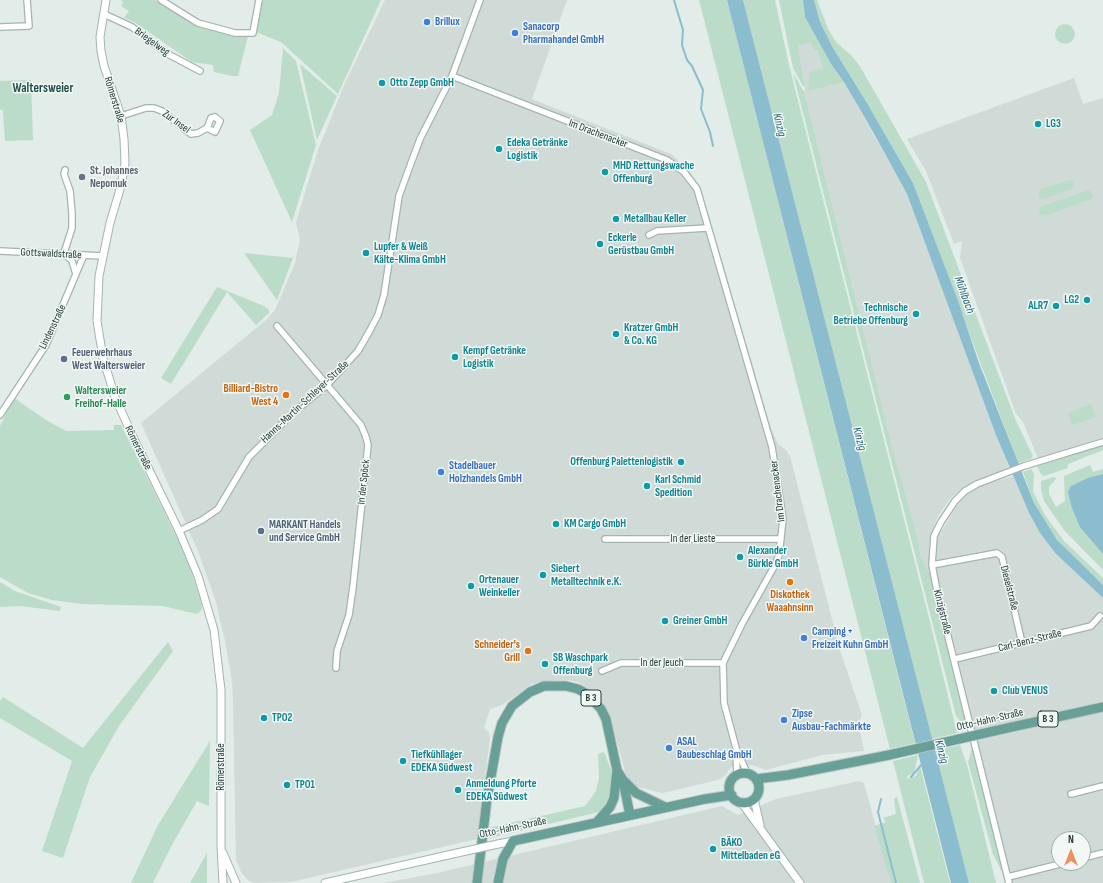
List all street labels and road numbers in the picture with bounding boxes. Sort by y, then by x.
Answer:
street label: Briegelweg [132,25,172,59]
street label: Römerstraße [101,75,127,125]
street label: Zur Insel [159,107,193,137]
street label: Im Drachenacker [567,117,629,151]
street label: Gottswaldstraße [20,246,82,262]
street label: Lindenstraße [37,302,69,352]
street label: Hanns-Martin-Schleyer-Straße [258,358,352,446]
street label: Römerstraße [122,424,154,472]
street label: In der Spöck [355,459,373,505]
street label: Im Drachenacker [768,459,788,523]
street label: In der Lieste [671,532,715,546]
street label: Dieselstraße [997,564,1021,612]
street label: Kinzigstraße [930,588,954,636]
street label: Carl-Benz-Straße [997,627,1063,655]
street label: In der Jeuch [641,656,683,670]
road number: B 3 [581,690,601,706]
street label: Otto-Hahn-Straße [955,706,1025,734]
road number: B 3 [1038,711,1058,727]
street label: Römerstraße [214,743,228,791]
street label: Otto-Hahn-Straße [478,814,548,842]

